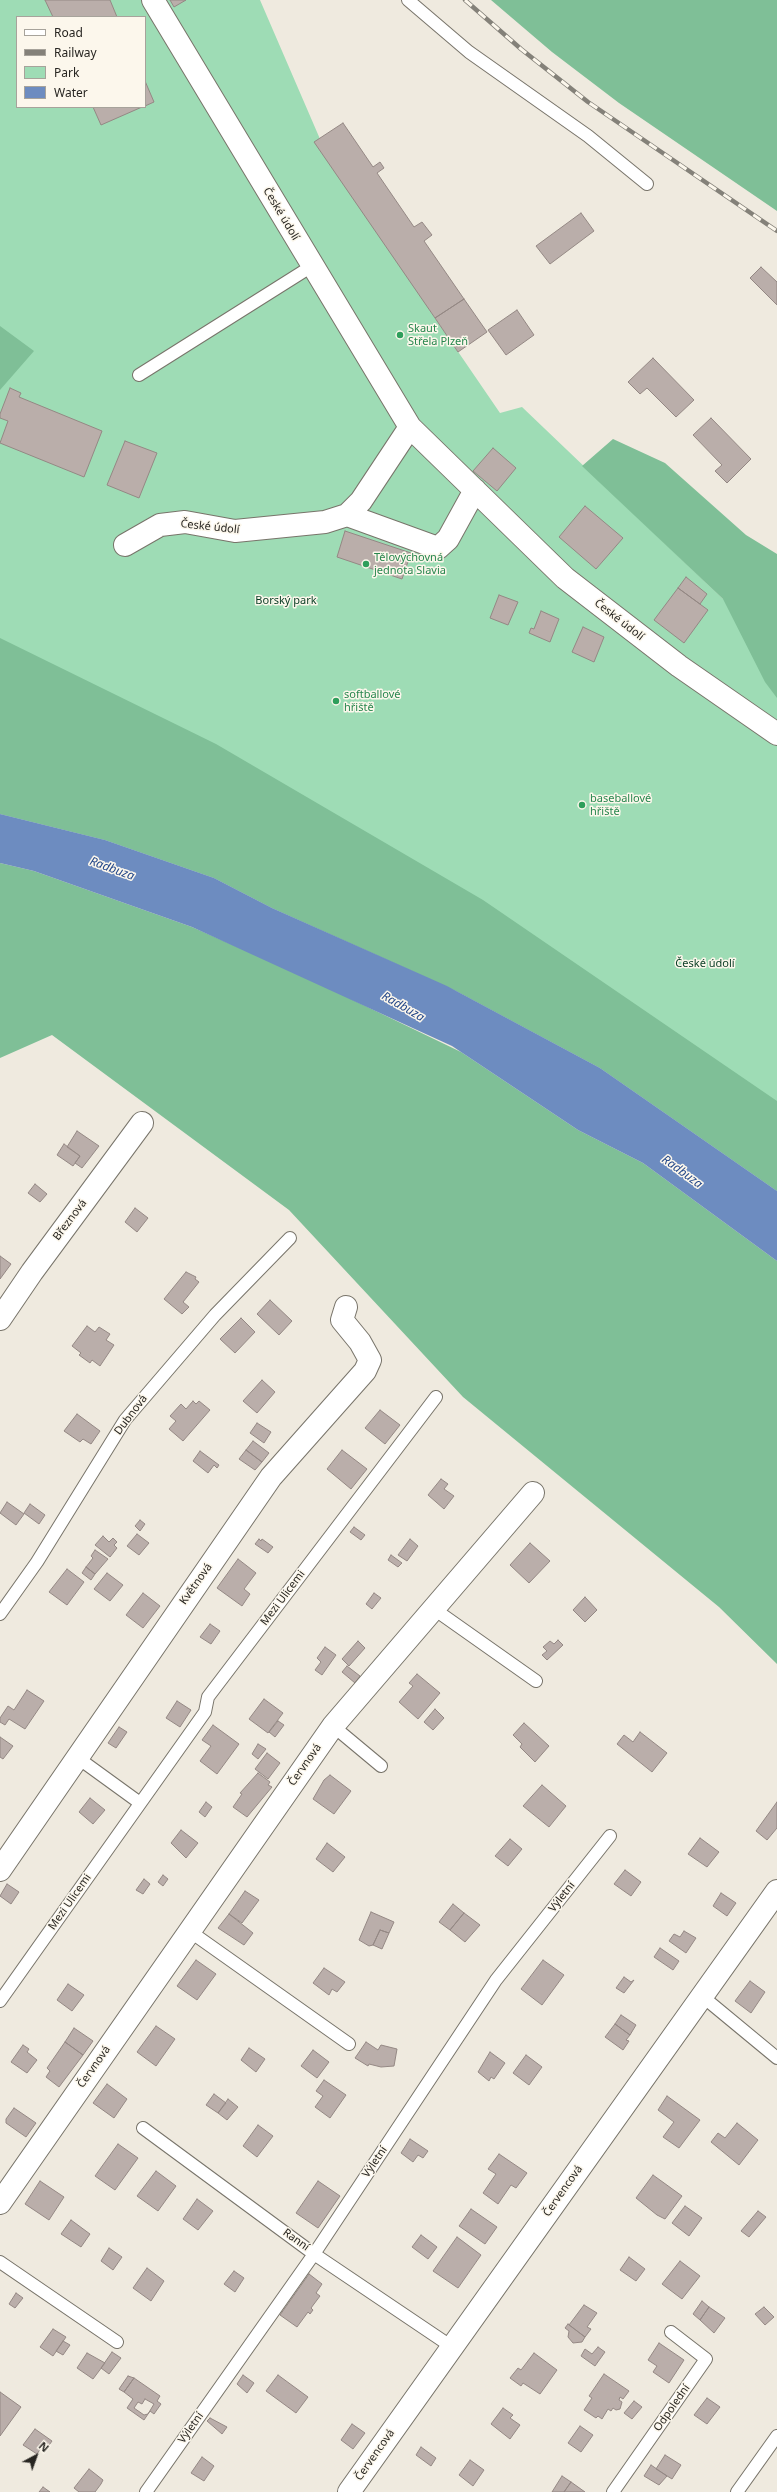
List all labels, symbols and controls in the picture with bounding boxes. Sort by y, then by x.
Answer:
legend [16,16,146,108]
text: Road [54,24,83,41]
text: Railway [54,44,97,61]
text: Park [54,64,79,81]
text: Water [54,84,88,101]
street label: České údolí [260,185,302,243]
place label: Skaut Střela Plzeň [408,322,468,348]
marker: Skaut Střela Plzeň [395,330,405,340]
street label: České údolí [180,517,240,537]
place label: Tělovýchovná jednota Slavia [374,551,446,577]
marker: Tělovýchovná jednota Slavia [361,559,371,569]
park label: Borský park [255,594,317,608]
street label: České údolí [592,597,646,643]
place label: softballové hřiště [344,688,401,714]
marker: softballové hřiště [331,696,341,706]
place label: baseballové hřiště [590,792,651,818]
marker: baseballové hřiště [577,800,587,810]
water label: Radbuza [88,854,136,884]
park label: České údolí [675,957,735,971]
water label: Radbuza [379,989,427,1025]
water label: Radbuza [659,1152,705,1192]
street label: Březnová [50,1197,90,1243]
street label: Dubnová [112,1392,150,1438]
street label: Květnová [177,1561,215,1607]
street label: Mezi Ulicemi [258,1568,308,1628]
street label: Červnová [286,1741,324,1789]
street label: Mezi Ulicemi [46,1871,94,1933]
street label: Výletní [546,1879,578,1915]
street label: Červnová [75,2043,113,2091]
street label: Výletní [360,2144,390,2180]
street label: Červencová [540,2163,586,2219]
street label: Ranní [280,2226,312,2254]
street label: Odpolední [651,2382,693,2434]
street label: Výletní [176,2410,206,2446]
street label: Červencová [352,2427,398,2483]
north arrow [16,2436,56,2476]
text: N [36,2438,52,2455]

